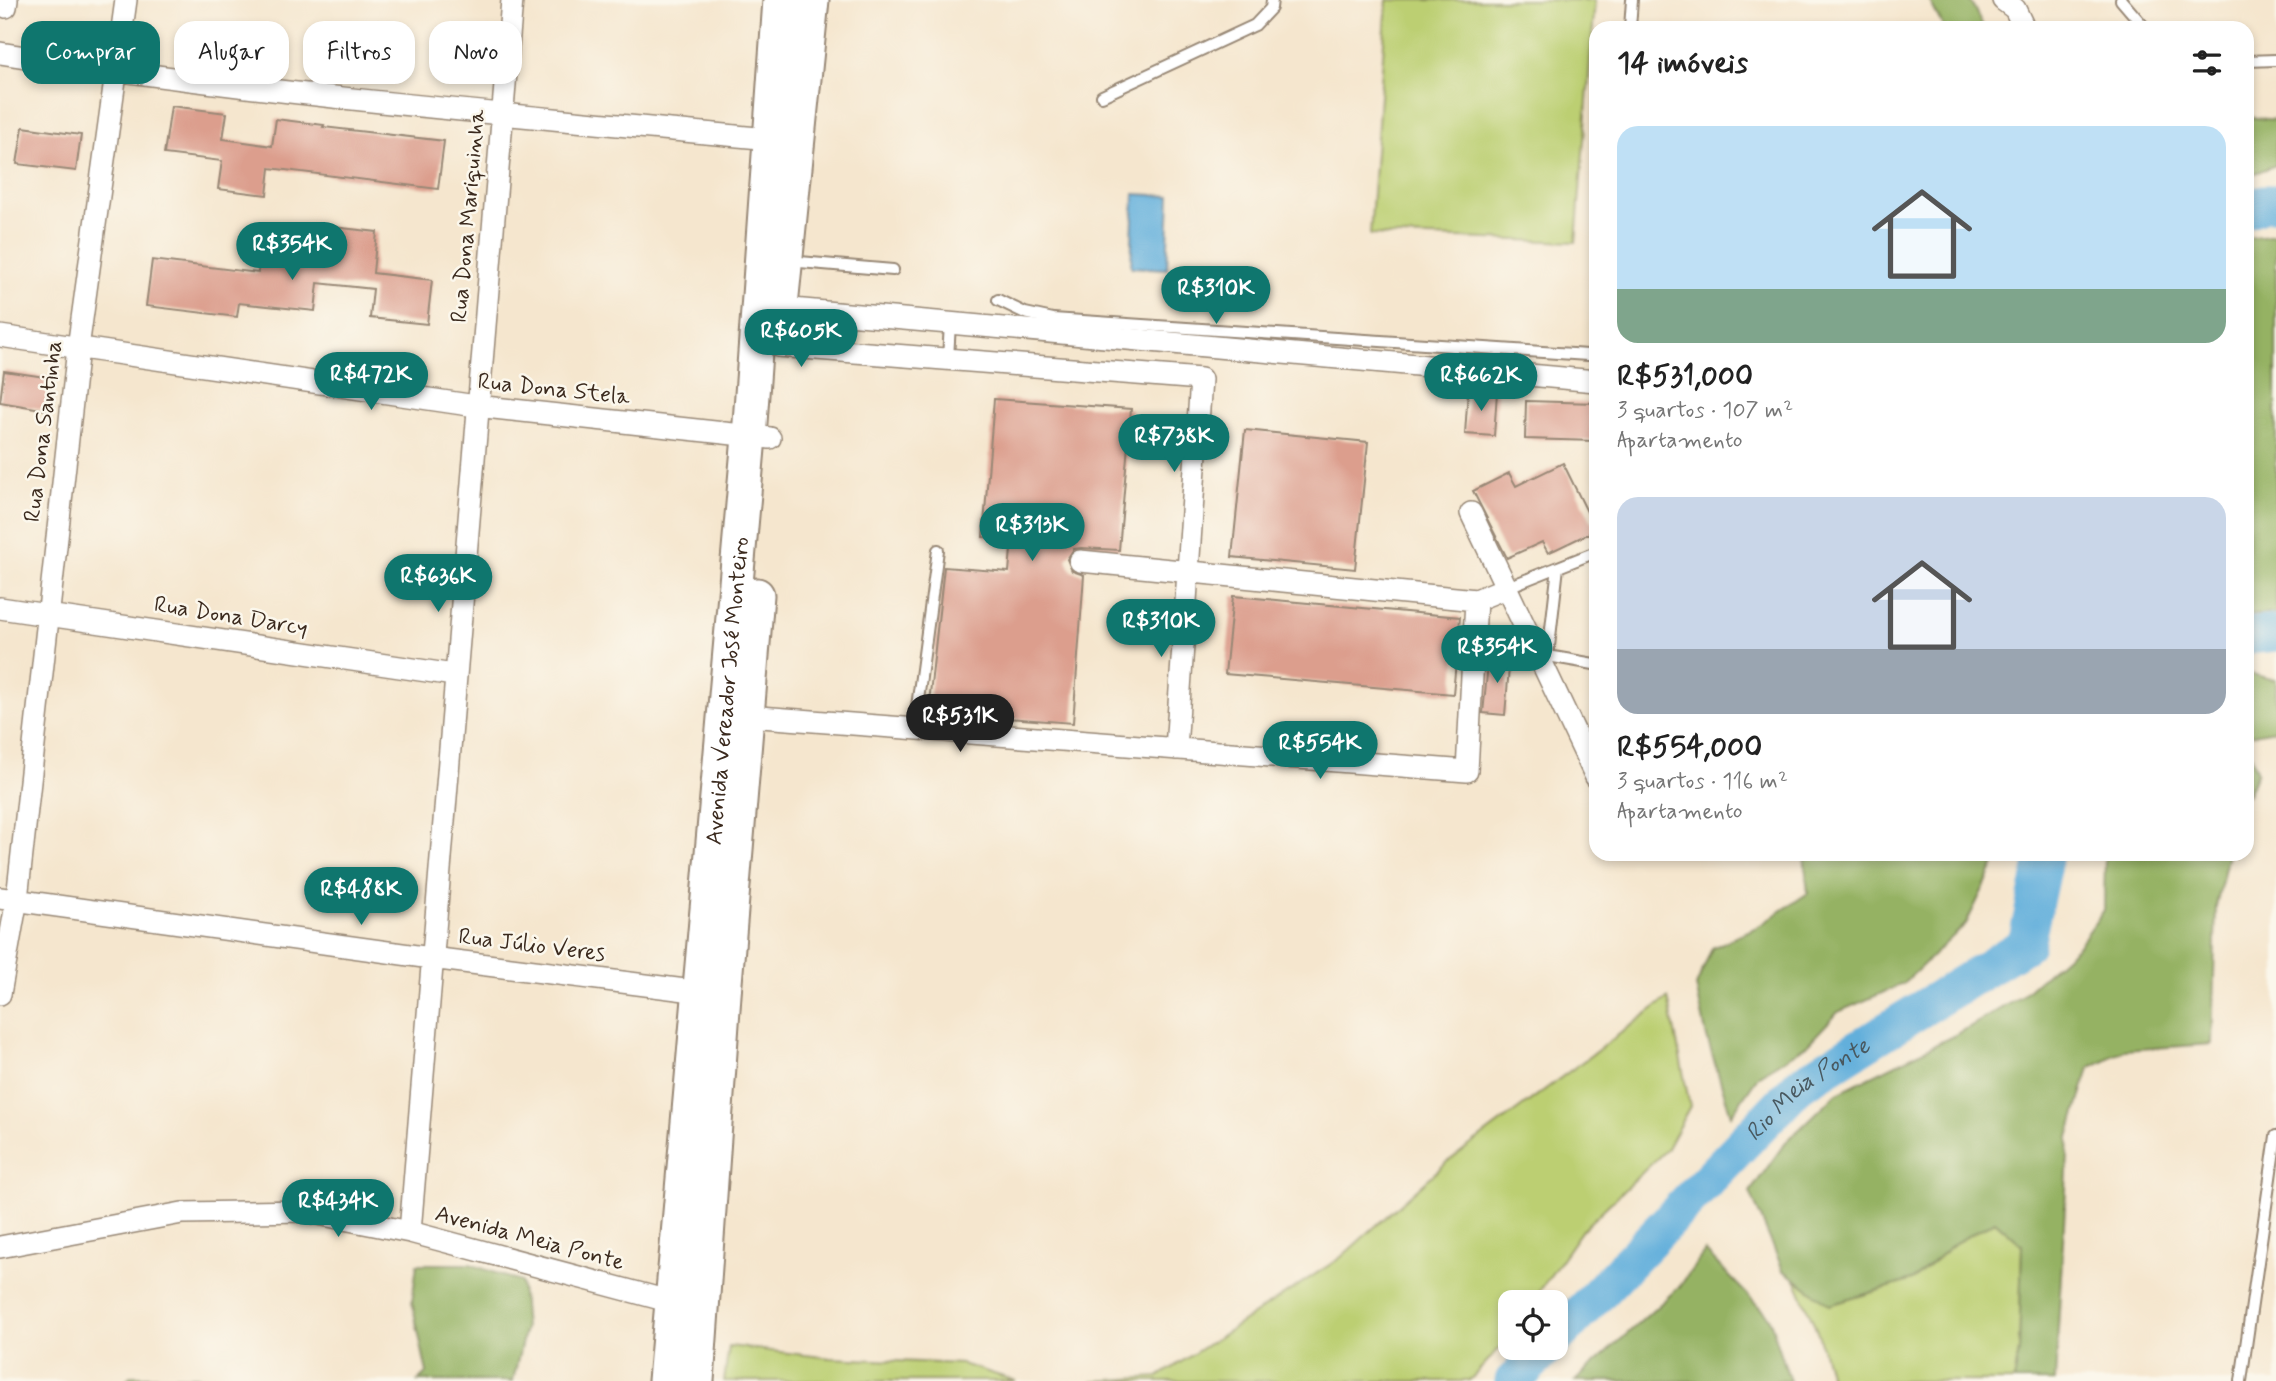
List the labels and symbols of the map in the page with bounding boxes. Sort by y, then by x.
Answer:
street label: Rua Dona Mariquinha [445,108,493,324]
pin: R$354K [235,222,349,282]
pin: R$310K [1159,266,1273,326]
pin: R$605K [744,310,858,369]
street label: Rua Dona Santinha [18,339,70,524]
pin: R$472K [314,352,428,412]
pin: R$662K [1424,354,1538,413]
street label: Rua Dona Stela [476,367,632,413]
pin: R$738K [1117,414,1231,474]
pin: R$313K [975,504,1089,563]
street label: Avenida Vereador José Monteiro [700,536,757,846]
pin: R$636K [381,554,495,614]
street label: Rua Dona Darcy [152,590,310,644]
pin: R$310K [1104,600,1218,659]
pin: R$354K [1440,626,1554,685]
pin: R$531K [903,694,1017,754]
pin: R$554K [1263,722,1377,781]
pin: R$488K [304,867,418,927]
street label: Rua Júlio Veres [457,922,607,970]
water label: Rio Meia Ponte [1739,1030,1877,1148]
pin: R$434K [281,1180,395,1239]
street label: Avenida Meia Ponte [432,1199,627,1279]

